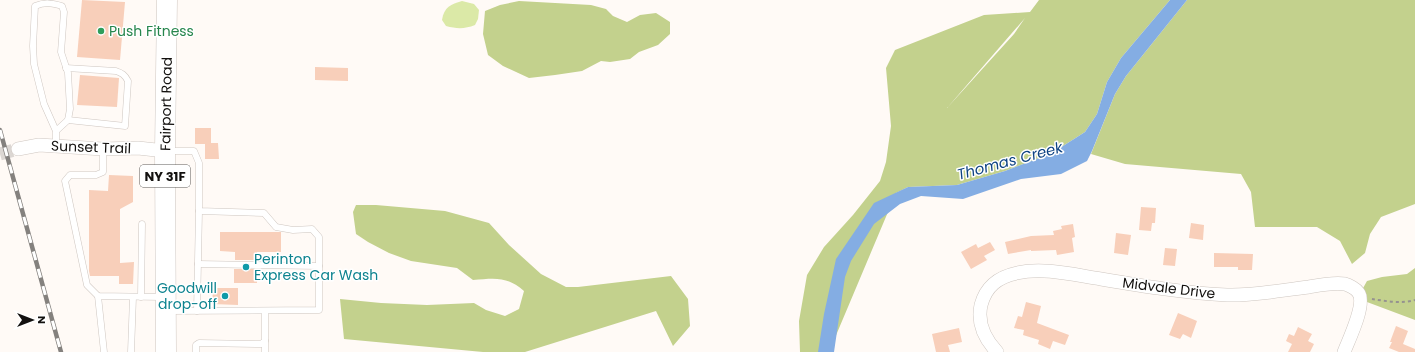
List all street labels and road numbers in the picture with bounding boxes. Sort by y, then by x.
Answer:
street label: Fairport Road [155,57,177,151]
street label: Sunset Trail [51,136,131,158]
road number: NY 31F [140,165,190,187]
street label: Midvale Drive [1122,272,1217,304]

